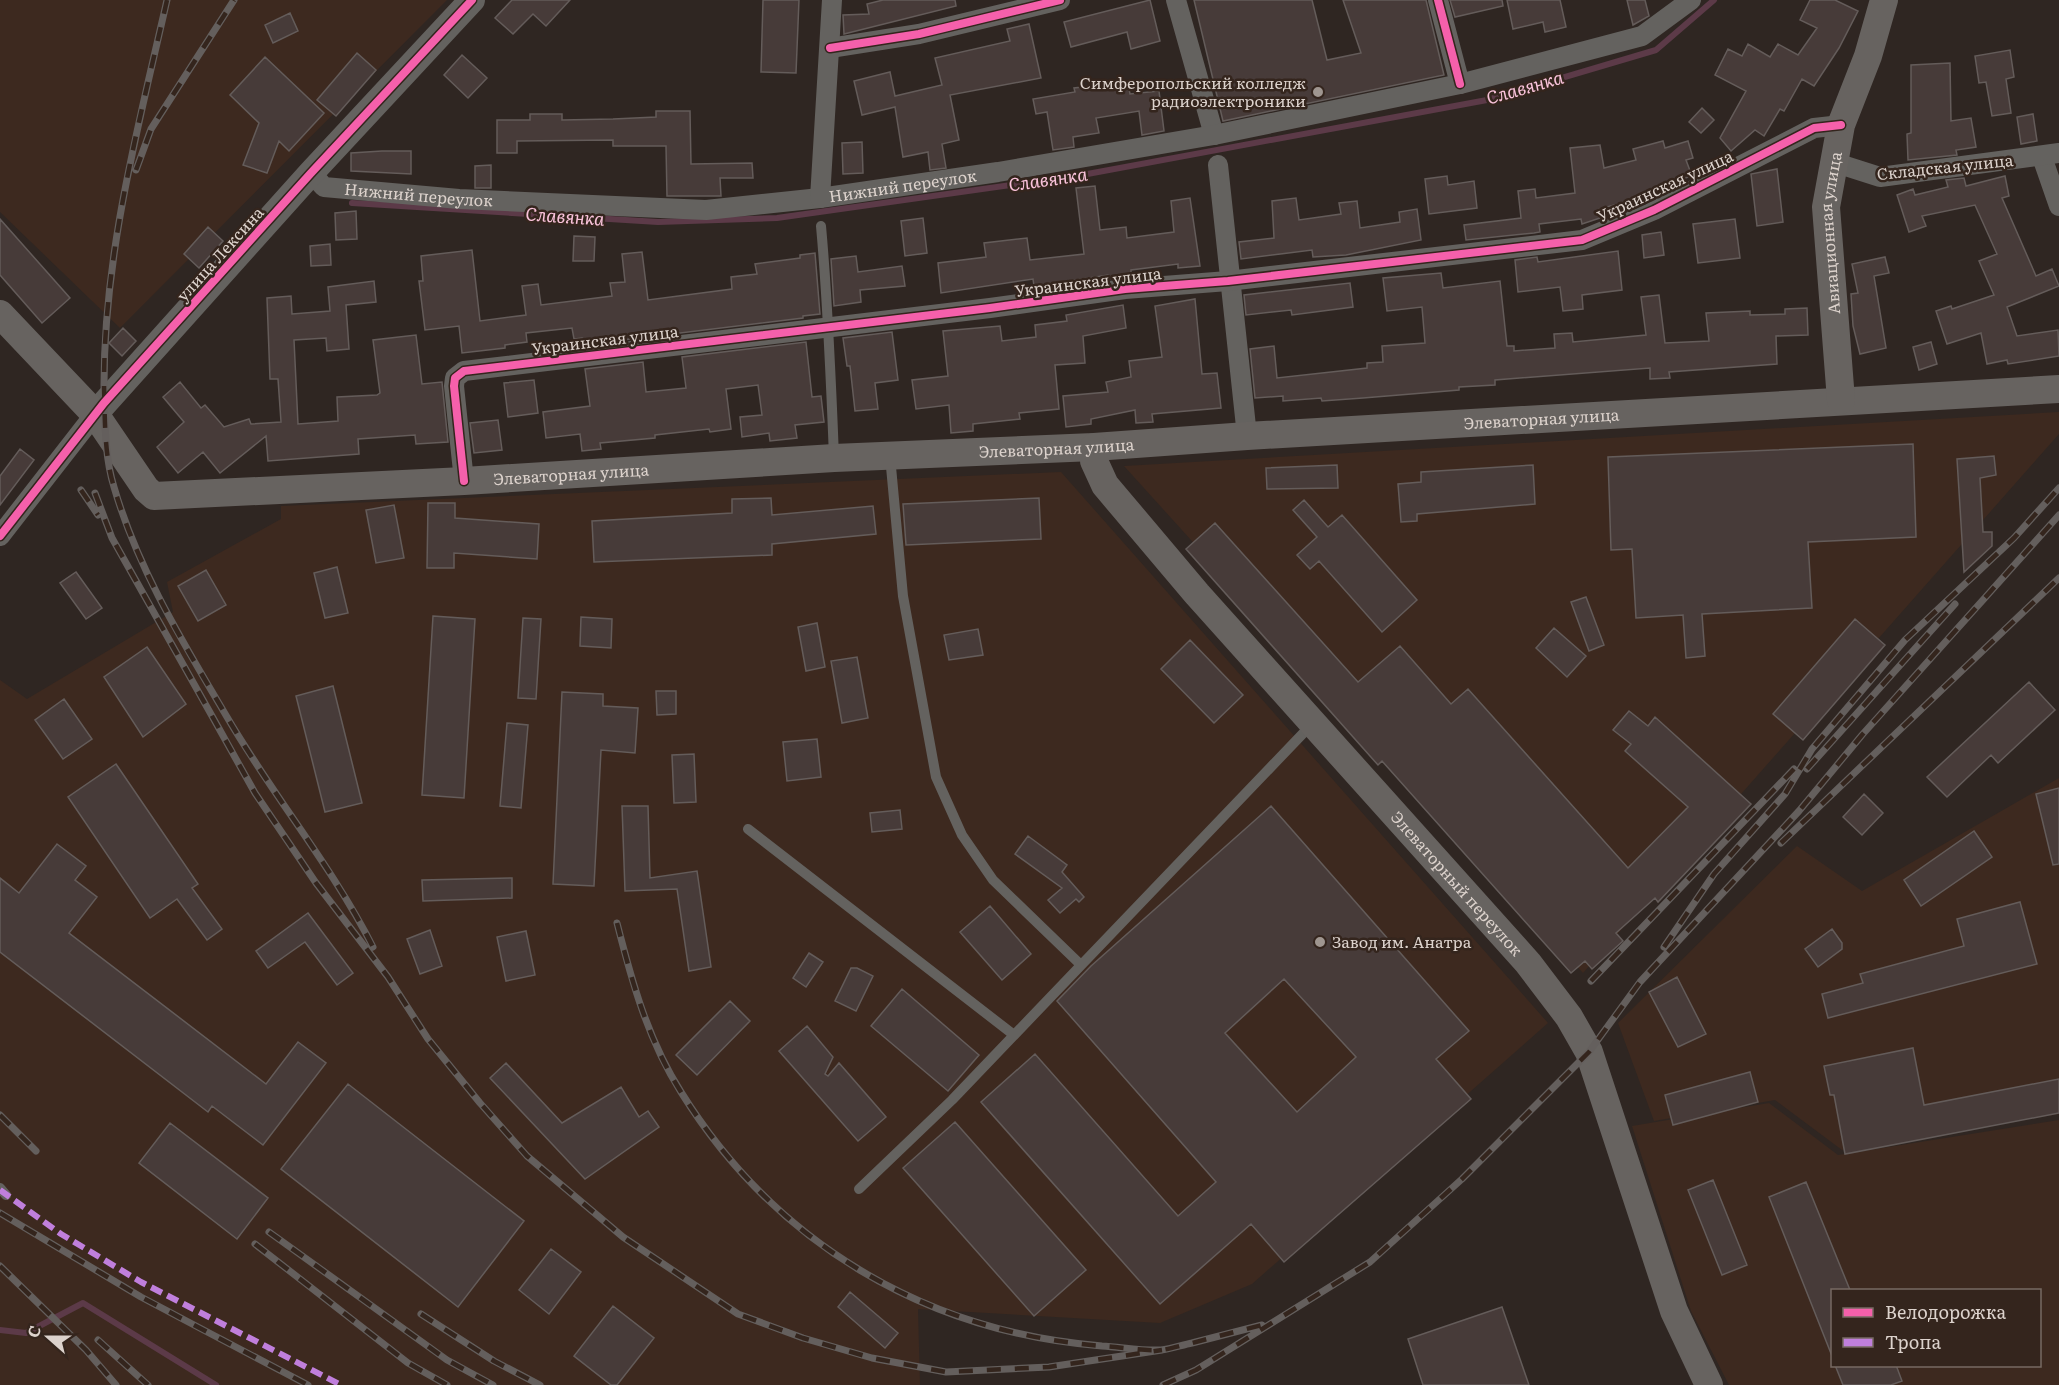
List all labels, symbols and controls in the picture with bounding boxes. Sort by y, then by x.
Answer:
water label: Славянка [1483,62,1567,110]
place label: Симферопольский колледж радиоэлектроники [1080,70,1306,112]
marker: Симферопольский колледж радиоэлектроники [1311,85,1325,99]
street label: Украинская улица [1593,143,1737,227]
street label: Складская улица [1876,147,2015,185]
street label: Авиационная улица [1813,149,1847,315]
water label: Славянка [1007,160,1090,197]
street label: Нижний переулок [827,162,978,208]
street label: Нижний переулок [343,176,494,212]
water label: Славянка [525,199,606,232]
street label: улица Лексина [170,200,269,306]
street label: Украинская улица [1013,260,1163,302]
street label: Украинская улица [530,318,680,360]
street label: Элеваторная улица [1463,401,1620,434]
street label: Элеваторная улица [978,431,1135,463]
street label: Элеваторная улица [493,457,650,490]
street label: Элеваторный переулок [1386,805,1529,961]
place label: Завод им. Анатра [1332,929,1472,953]
marker: Завод им. Анатра [1313,935,1327,949]
legend [1831,1289,2041,1367]
text: Велодорожка [1885,1298,2007,1325]
north arrow [18,1307,78,1367]
text: С [20,1322,46,1341]
text: Тропа [1885,1328,1941,1355]

